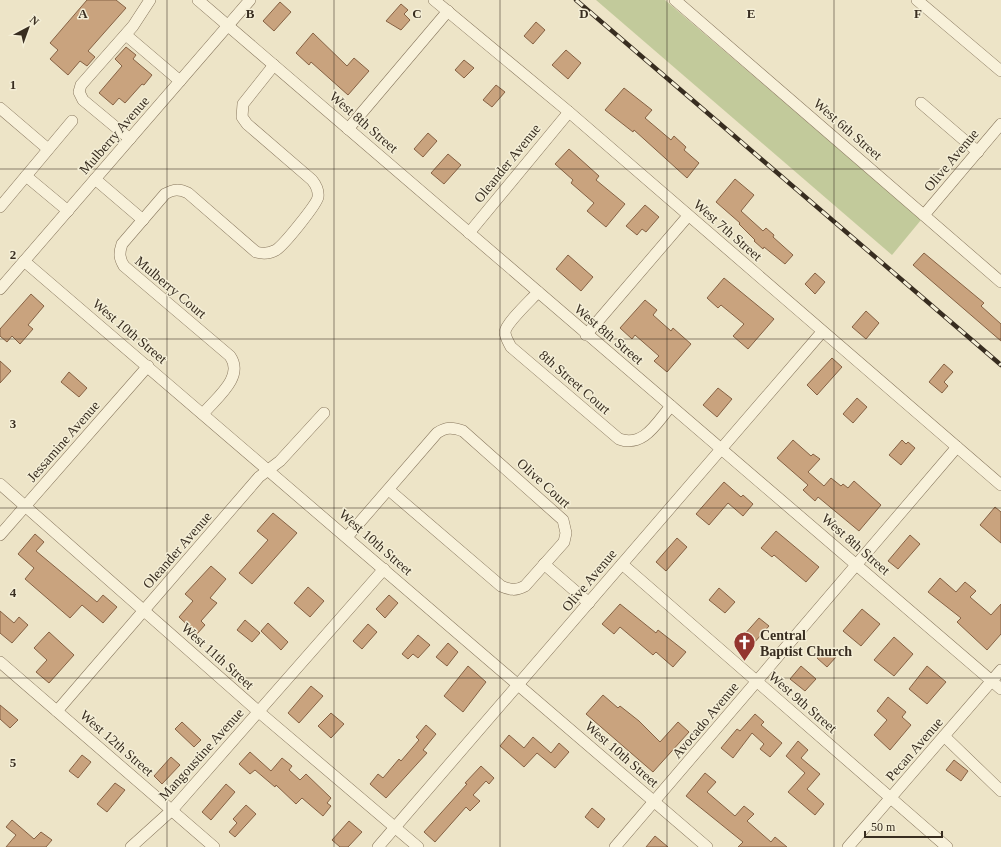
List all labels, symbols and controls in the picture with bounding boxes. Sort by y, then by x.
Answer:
text: A [78,6,88,21]
text: B [246,6,255,21]
text: C [412,6,422,21]
text: D [579,6,589,21]
text: E [747,6,755,21]
text: F [914,6,922,21]
north arrow [8,8,48,48]
text: N [28,13,42,28]
text: 1 [10,77,16,92]
street label: West 8th Street [327,89,401,156]
street label: Mulberry Avenue [77,93,152,177]
street label: West 6th Street [811,96,885,163]
street label: Oleander Avenue [471,121,544,206]
street label: Olive Avenue [921,126,982,194]
street label: West 7th Street [691,197,765,264]
text: 2 [10,247,16,262]
street label: Mulberry Court [132,253,209,322]
street label: West 10th Street [90,296,170,367]
street label: West 8th Street [571,301,646,368]
street label: 8th Street Court [536,347,613,417]
street label: Jessamine Avenue [24,398,102,485]
text: 3 [10,416,17,431]
street label: Olive Court [514,456,573,511]
street label: West 10th Street [336,506,415,578]
street label: Oleander Avenue [140,509,215,592]
street label: West 8th Street [819,511,893,578]
street label: Olive Avenue [559,546,620,614]
text: 4 [10,585,17,600]
street label: West 11th Street [179,620,257,693]
place label: Central Baptist Church [760,628,852,659]
church icon: Central Baptist Church [731,630,757,663]
street label: West 9th Street [766,669,840,736]
street label: Avocado Avenue [669,679,742,761]
street label: Mangoustine Avenue [156,705,247,803]
street label: West 12th Street [77,707,156,779]
street label: Pecan Avenue [883,715,946,784]
street label: West 10th Street [582,718,661,790]
text: 5 [10,755,17,770]
scale bar [865,813,942,839]
text: 50 m [871,820,896,834]

